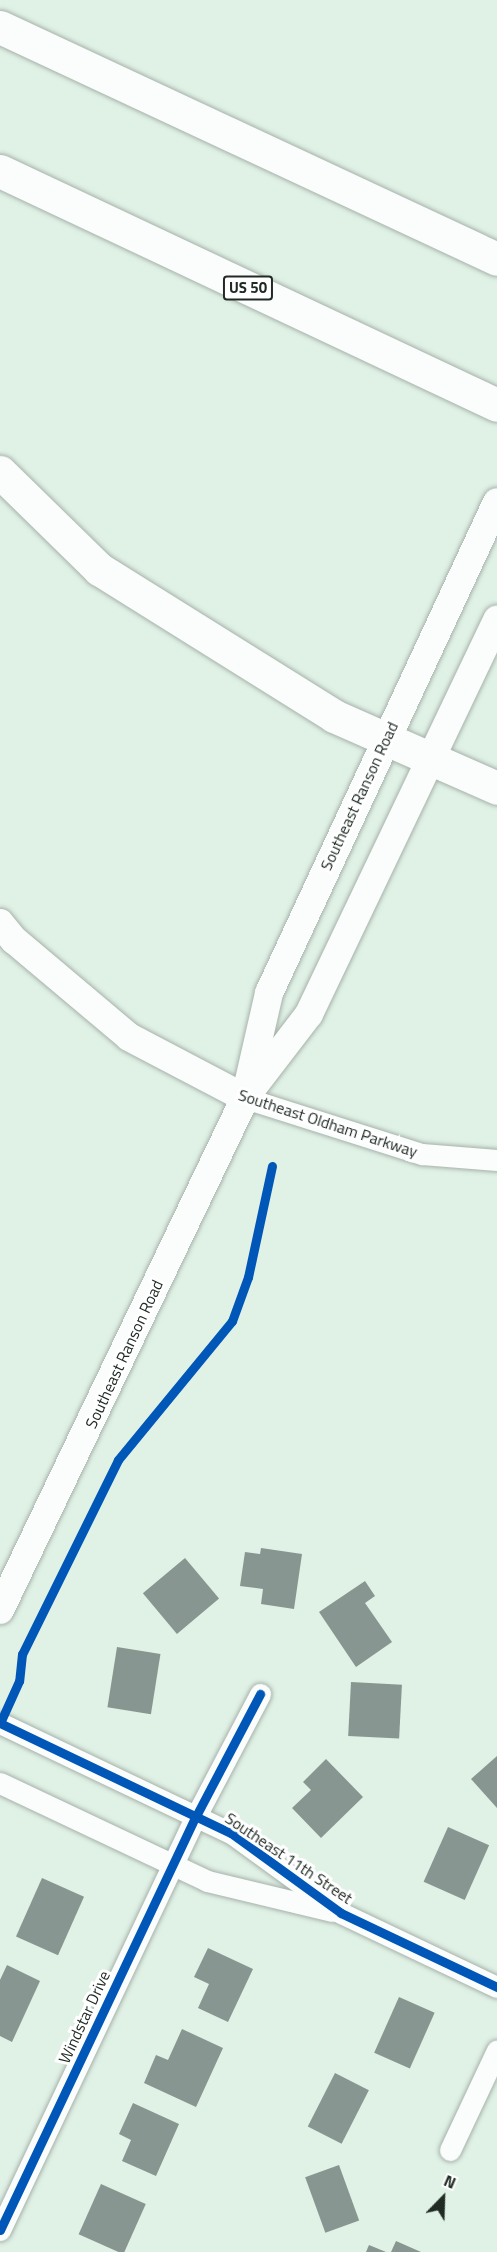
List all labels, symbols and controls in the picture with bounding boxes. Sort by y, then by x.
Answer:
road number: US 50 [222,276,274,300]
street label: Southeast Ranson Road [316,719,402,873]
street label: Southeast Oldham Parkway [236,1085,420,1161]
street label: Southeast Ranson Road [81,1277,167,1431]
street label: Southeast 11th Street [222,1808,356,1908]
street label: Windstar Drive [54,1968,114,2066]
north arrow [413,2168,473,2228]
text: N [440,2168,460,2195]

